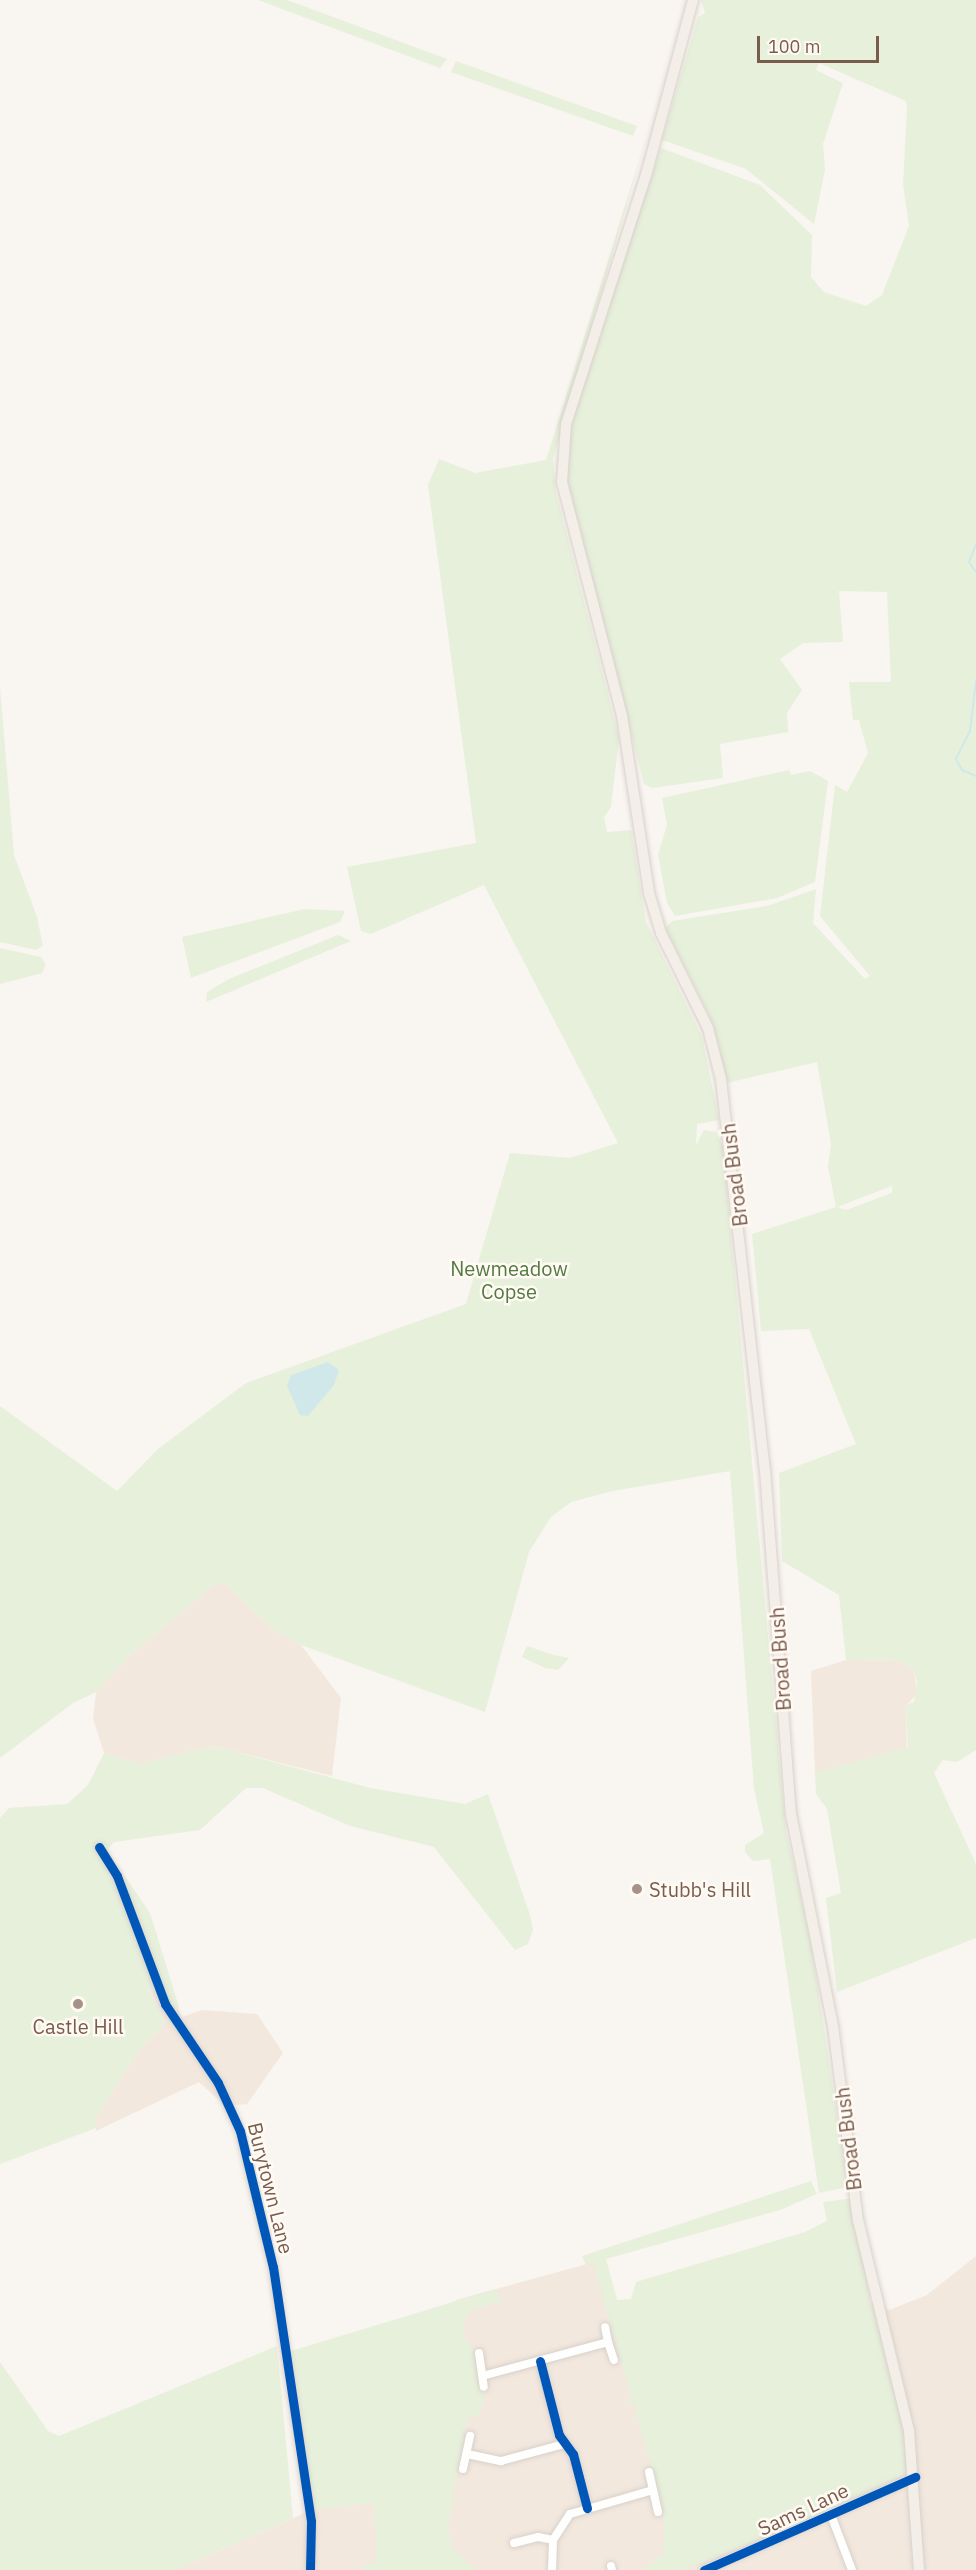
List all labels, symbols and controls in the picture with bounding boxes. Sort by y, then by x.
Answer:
scale bar [760,24,882,62]
text: 100 m [768,35,820,58]
street label: Broad Bush [716,1122,752,1228]
park label: Newmeadow Copse [450,1256,568,1303]
street label: Broad Bush [764,1606,796,1712]
place label: Stubb's Hill [649,1877,751,1901]
marker: Stubb's Hill [630,1882,644,1896]
marker: Castle Hill [71,1997,85,2011]
place label: Castle Hill [33,2014,123,2038]
street label: Broad Bush [830,2086,866,2192]
street label: Burytown Lane [243,2120,299,2256]
street label: Sams Lane [754,2478,852,2540]

